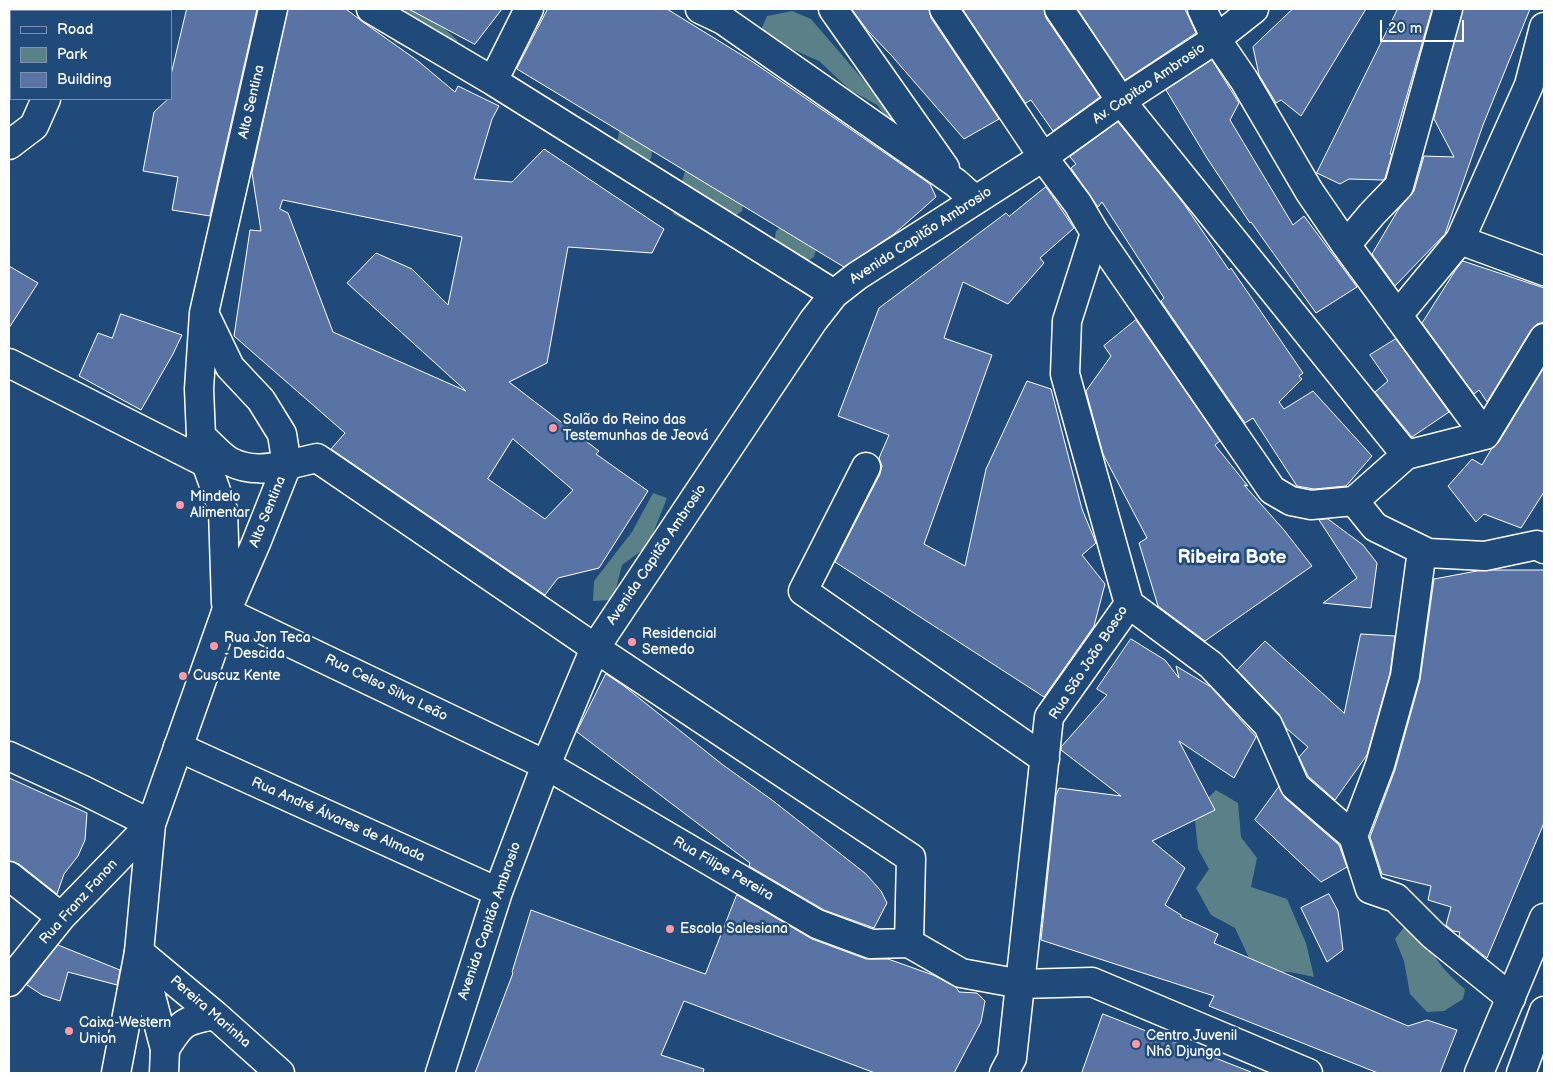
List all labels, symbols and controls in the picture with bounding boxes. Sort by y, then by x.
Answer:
legend [10,10,172,100]
scale bar [1383,10,1467,42]
text: 20 m [1388,19,1422,38]
text: Road [57,20,93,39]
street label: Av. Capitao Ambrosio [1089,40,1209,128]
text: Park [57,45,87,64]
street label: Alto Sentina [235,63,269,141]
text: Building [57,70,112,89]
street label: Avenida Capitão Ambrosio [847,184,995,288]
place label: Salão do Reino das Testemunhas de Jeová [563,412,709,444]
marker: Salão do Reino das Testemunhas de Jeová [547,422,559,434]
street label: Alto Sentina [246,474,290,550]
street label: Avenida Capitão Ambrosio [604,482,710,628]
place label: Mindelo Alimentar [190,489,250,522]
marker: Mindelo Alimentar [174,499,186,511]
district label: Ribeira Bote [1178,547,1286,569]
street label: Rua São João Bosco [1046,603,1132,723]
place label: Residencial Semedo [642,626,716,658]
place label: Rua Jon Teca - Descida [224,630,311,662]
marker: Residencial Semedo [626,636,638,648]
marker: Rua Jon Teca - Descida [208,640,220,652]
street label: Rua Celso Silva Leão [322,651,450,725]
place label: Cuscuz Kente [193,668,281,684]
marker: Cuscuz Kente [177,670,189,682]
street label: Rua André Álvares de Almada [249,774,427,866]
street label: Rua Filipe Pereira [670,833,776,905]
street label: Avenida Capitão Ambrosio [455,840,525,1002]
street label: Rua Franz Fanon [36,856,122,948]
place label: Escola Salesiana [680,921,788,937]
marker: Escola Salesiana [664,923,676,935]
street label: Pereira Marinha [166,972,254,1052]
place label: Caixa-Western Union [79,1015,171,1048]
marker: Caixa-Western Union [63,1025,75,1037]
place label: Centro Juvenil Nhô Djunga [1146,1028,1237,1060]
marker: Centro Juvenil Nhô Djunga [1130,1038,1142,1050]

